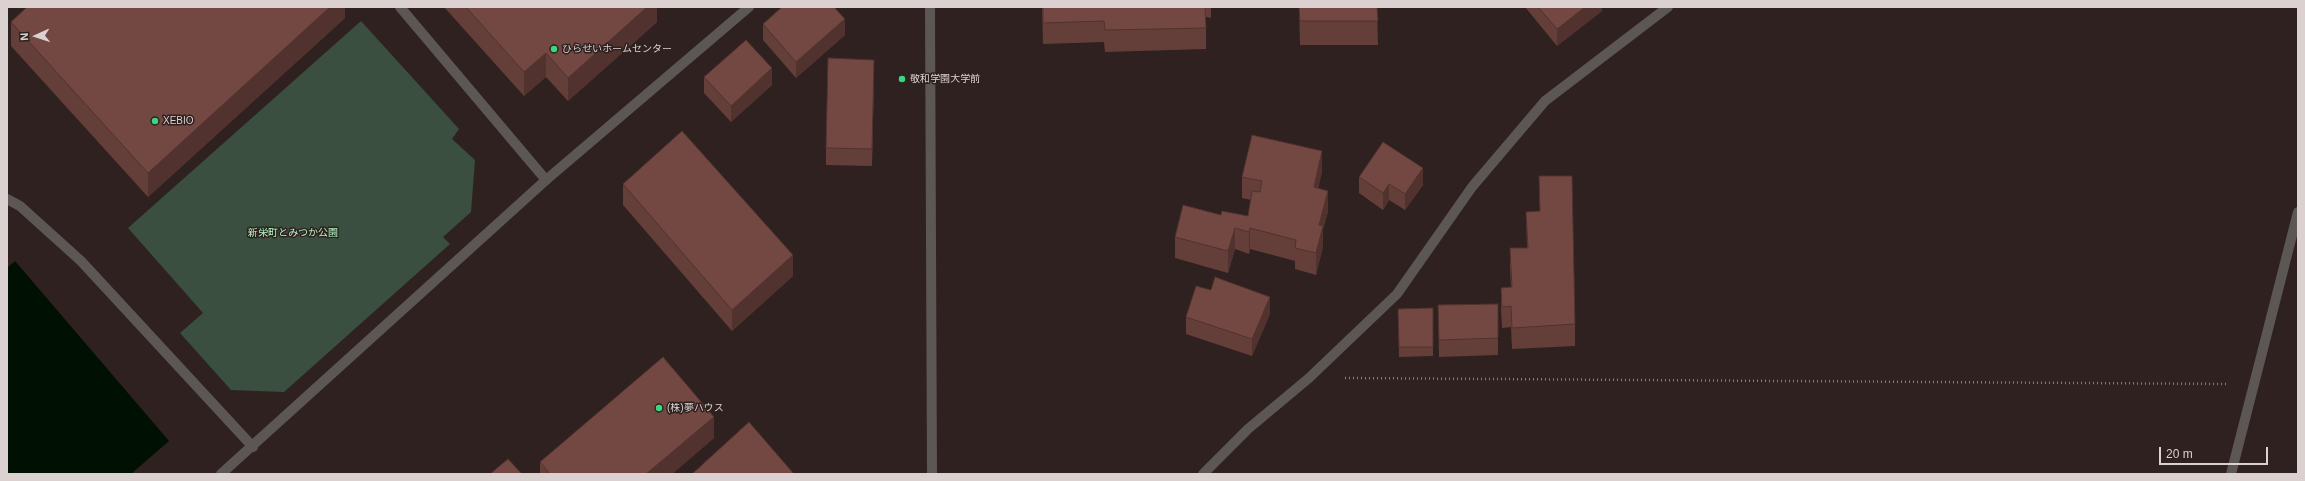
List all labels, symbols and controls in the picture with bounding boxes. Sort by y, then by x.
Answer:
north arrow [16,16,56,56]
text: N [18,32,30,41]
place label: ひらせいホームセンター [562,43,672,55]
marker: ひらせいホームセンター [549,44,559,54]
place label: 敬和学園大学前 [910,73,980,85]
marker: 敬和学園大学前 [897,74,907,84]
place label: XEBIO [163,115,194,127]
marker: XEBIO [150,116,160,126]
park label: 新栄町とみつか公園 [248,227,338,239]
place label: (株)夢ハウス [667,402,724,414]
marker: (株)夢ハウス [654,403,664,413]
scale bar [2161,439,2270,465]
text: 20 m [2166,447,2193,461]

